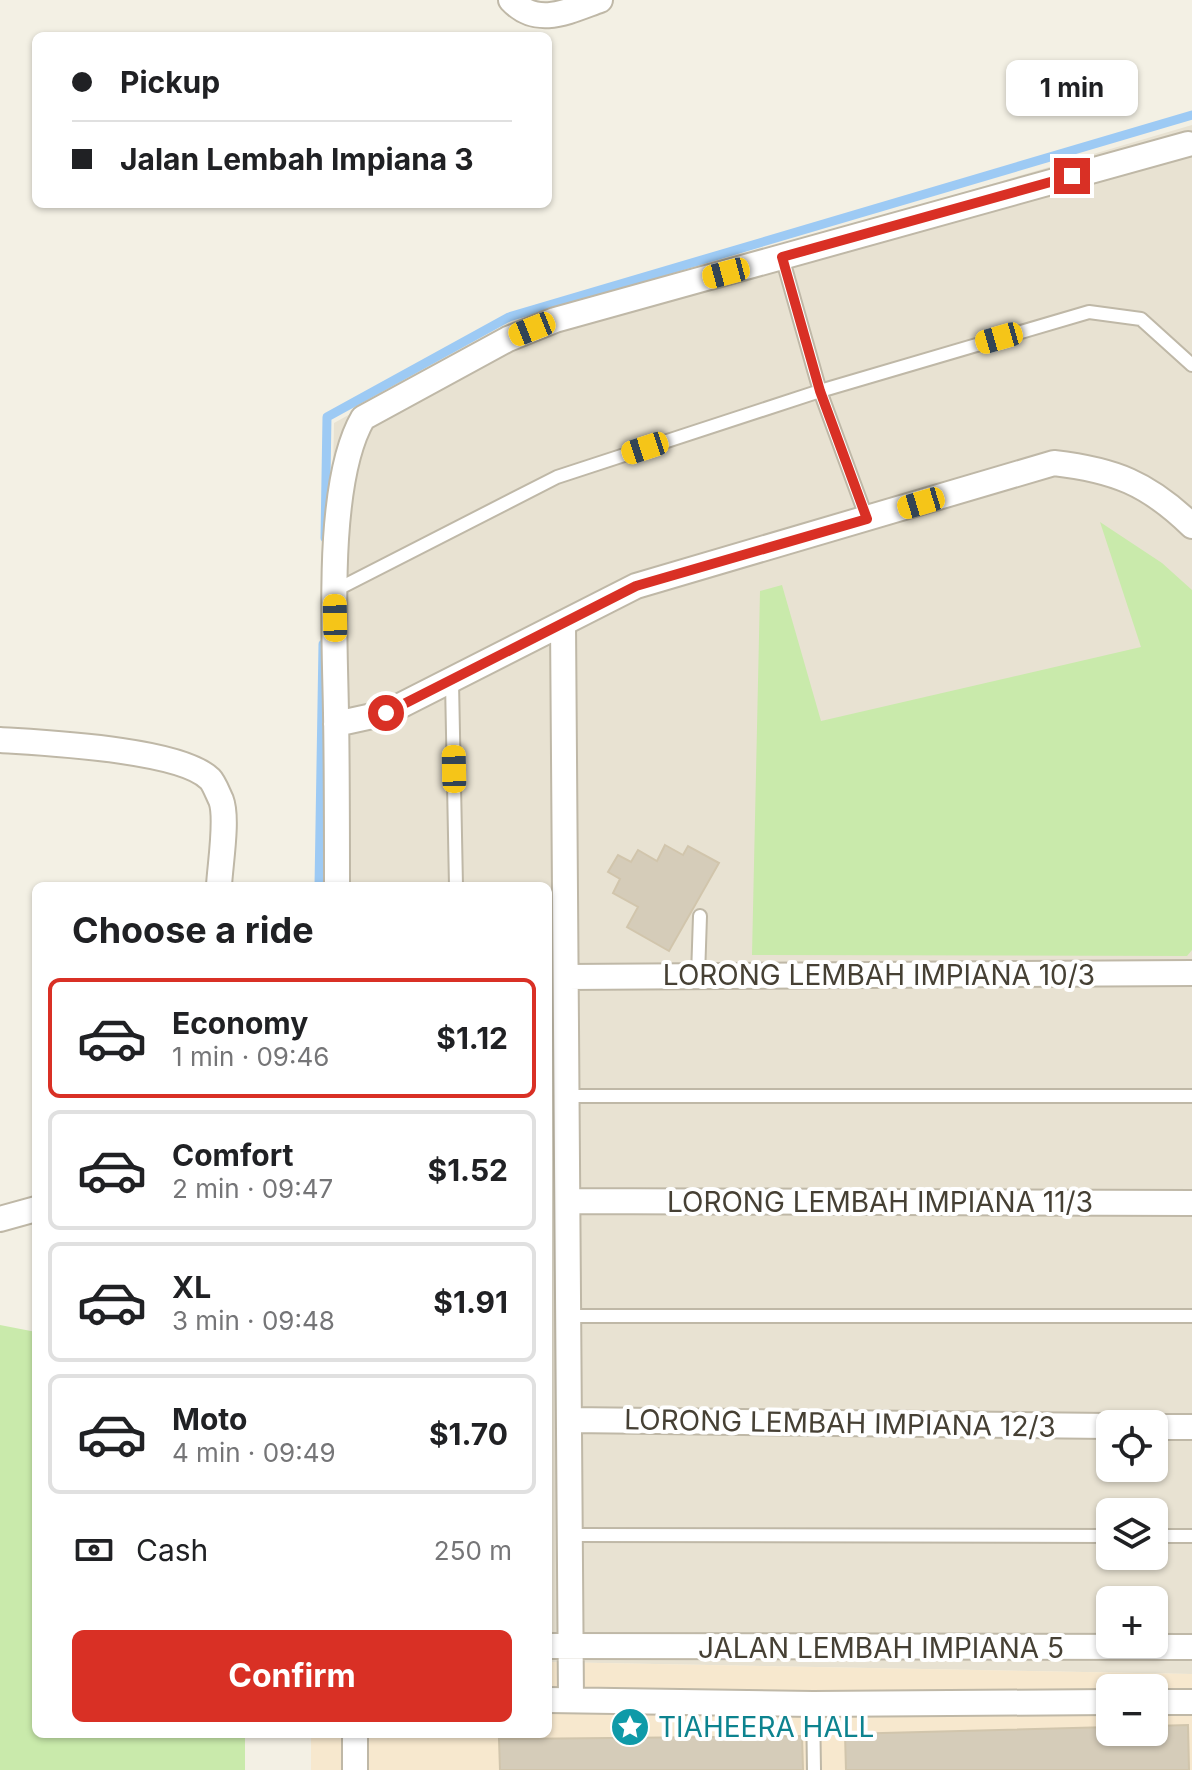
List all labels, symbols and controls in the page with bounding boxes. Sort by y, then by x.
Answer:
callout: 1 min [1006,60,1138,116]
text: Pickup [120,64,220,100]
text: 1 min [1040,72,1104,103]
text: Jalan Lembah Impiana 3 [120,141,474,177]
route end [1054,158,1090,194]
car [700,255,752,291]
car [505,309,559,349]
car [973,320,1025,356]
car [618,429,672,467]
car [895,485,947,521]
car [323,594,347,642]
route start [368,695,404,731]
car [442,745,466,793]
text: Choose a ride [72,908,314,952]
street label: LORONG LEMBAH IMPIANA 10/3 [663,958,1095,992]
icon: car [76,1002,148,1074]
text: Economy [172,1005,308,1041]
text: $1.12 [436,1020,508,1056]
text: 1 min · 09:46 [172,1041,329,1072]
icon: car [76,1134,148,1206]
text: Comfort [172,1137,293,1173]
text: $1.52 [428,1152,508,1188]
text: 2 min · 09:47 [172,1173,333,1204]
street label: LORONG LEMBAH IMPIANA 11/3 [667,1185,1093,1219]
icon: car [76,1266,148,1338]
text: XL [172,1269,211,1305]
text: $1.91 [433,1284,508,1320]
text: 3 min · 09:48 [172,1305,335,1336]
icon: car [76,1398,148,1470]
text: Moto [172,1401,247,1437]
street label: LORONG LEMBAH IMPIANA 12/3 [624,1402,1056,1444]
map controls [1096,1410,1168,1746]
button: locate [1096,1410,1168,1482]
text: $1.70 [429,1416,508,1452]
text: 4 min · 09:49 [172,1437,336,1468]
button: layers [1096,1498,1168,1570]
icon: cash [72,1528,116,1572]
text: Cash [136,1532,208,1568]
text: 250 m [434,1535,512,1566]
button: + [1096,1586,1168,1658]
button: Confirm [72,1630,512,1722]
street label: JALAN LEMBAH IMPIANA 5 [698,1631,1064,1665]
button: − [1096,1674,1168,1746]
place icon: TIAHEERA HALL [609,1706,651,1748]
place label: TIAHEERA HALL [658,1710,874,1744]

